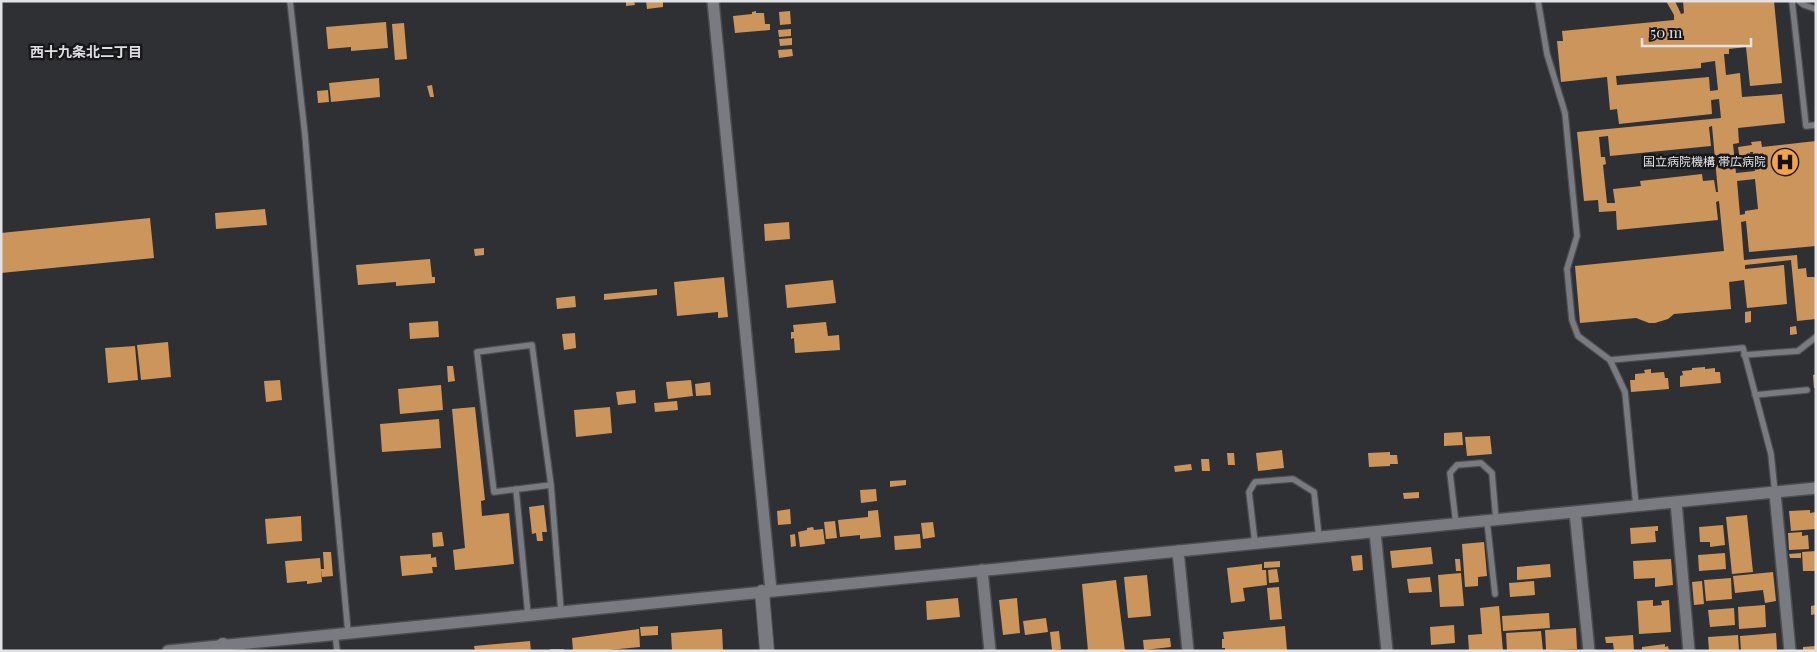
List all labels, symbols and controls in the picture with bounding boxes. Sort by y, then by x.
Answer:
scale bar [1642,15,1751,47]
text: 50 m [1650,22,1683,42]
district label: 西十九条北二丁目 [30,42,142,61]
hospital icon: 国立病院機構 帯広病院 [1770,147,1800,177]
place label: 国立病院機構 帯広病院 [1643,153,1766,169]

